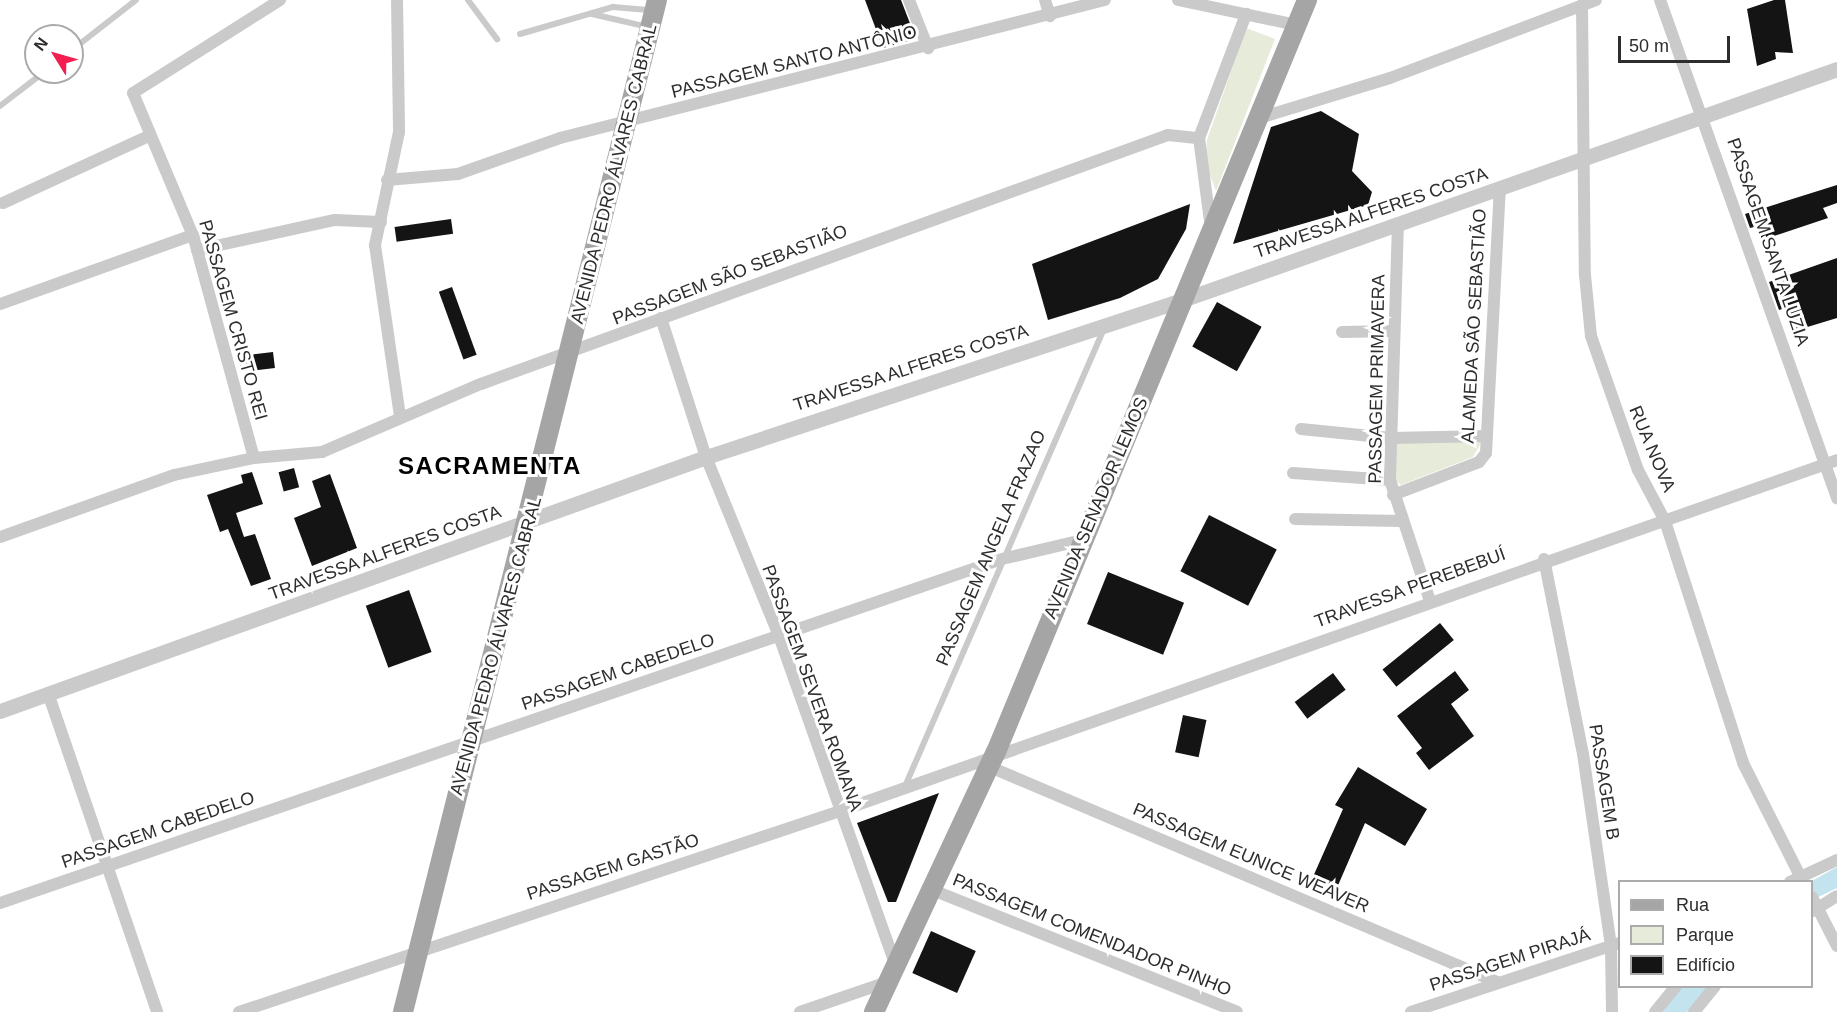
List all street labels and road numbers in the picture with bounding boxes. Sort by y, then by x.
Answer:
street label: AVENIDA PEDRO ÁLVARES CABRAL [566,21,662,327]
street label: PASSAGEM SANTO ANTÔNIO [668,21,920,103]
street label: PASSAGEM SANTA LUZIA [1722,135,1814,349]
street label: TRAVESSA ALFERES COSTA [1251,163,1491,263]
street label: ALAMEDA SÃO SEBASTIÃO [1457,208,1491,444]
street label: PASSAGEM CRISTO REI [194,217,272,423]
street label: PASSAGEM SÃO SEBASTIÃO [610,220,850,330]
street label: PASSAGEM PRIMAVERA [1364,274,1390,484]
street label: TRAVESSA ALFERES COSTA [790,320,1032,416]
street label: AVENIDA SENADOR LEMOS [1039,393,1153,623]
street label: RUA NOVA [1624,402,1680,496]
street label: PASSAGEM ANGELA FRAZAO [931,426,1051,670]
street label: AVENIDA PEDRO ÁLVARES CABRAL [446,494,546,798]
street label: TRAVESSA ALFERES COSTA [265,501,505,605]
street label: TRAVESSA PEREBEBUÍ [1311,543,1509,633]
street label: PASSAGEM SEVERA ROMANA [757,561,867,815]
street label: PASSAGEM CABEDELO [519,629,717,715]
street label: PASSAGEM B [1584,723,1624,841]
street label: PASSAGEM CABEDELO [59,787,257,873]
street label: PASSAGEM EUNICE WEAVER [1130,798,1372,918]
street label: PASSAGEM GASTÃO [524,829,702,905]
street label: PASSAGEM COMENDADOR PINHO [949,869,1235,1001]
street label: PASSAGEM PIRAJÁ [1427,924,1593,996]

